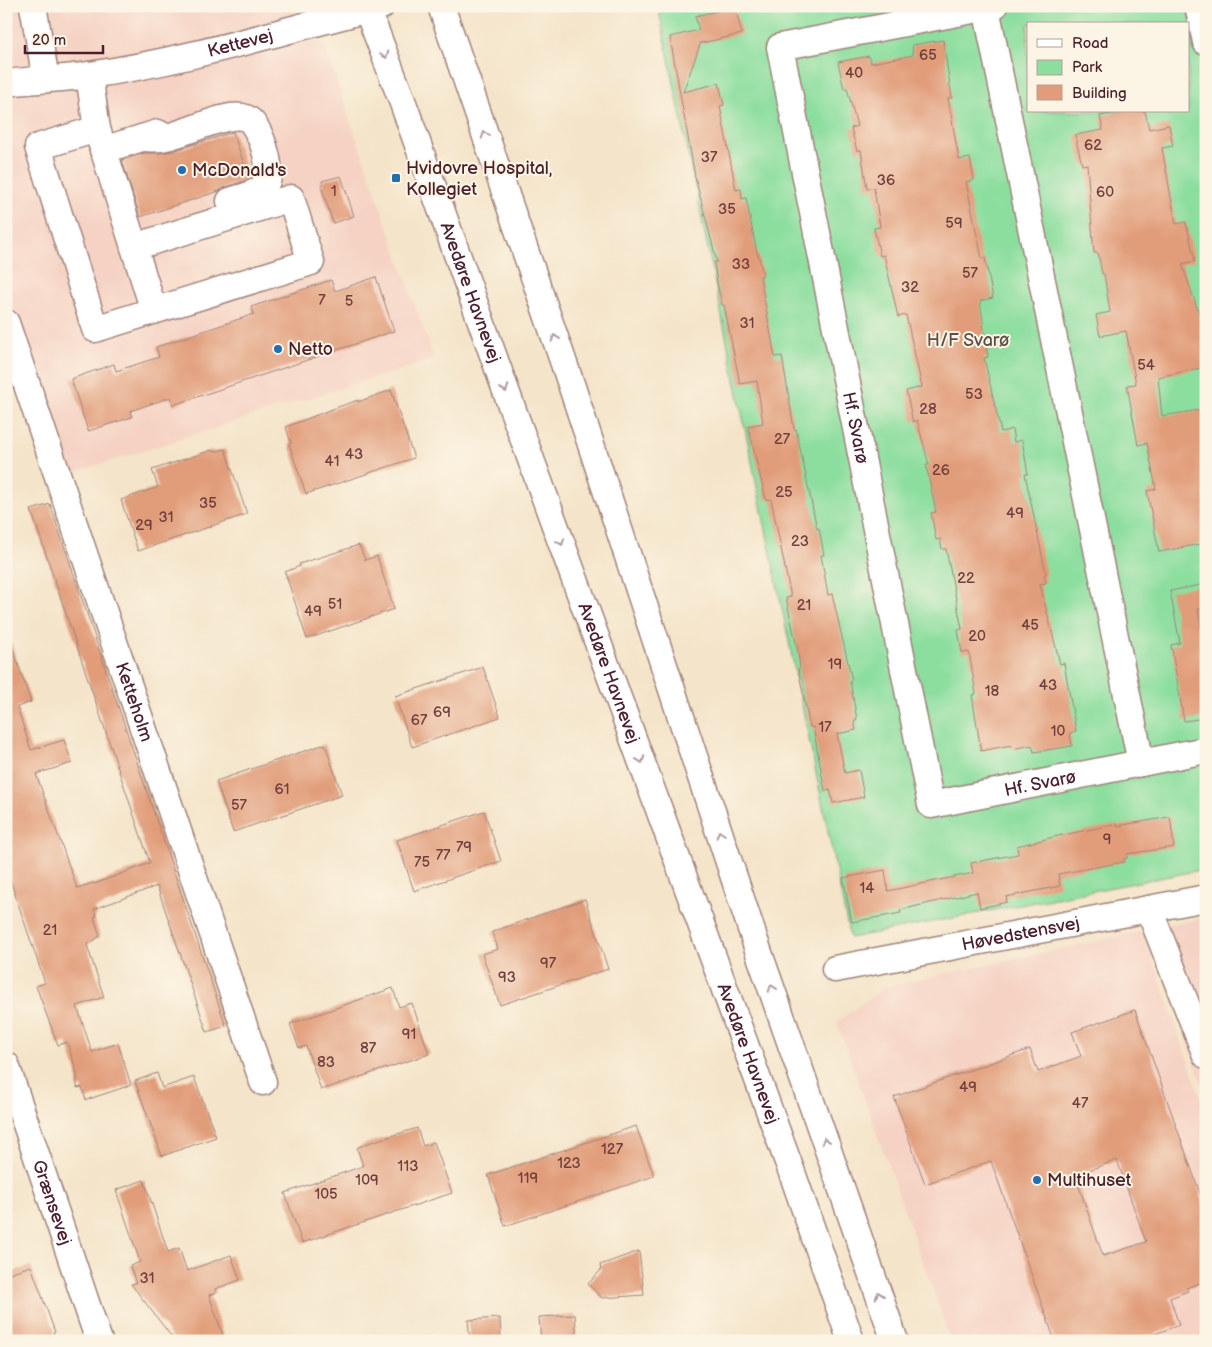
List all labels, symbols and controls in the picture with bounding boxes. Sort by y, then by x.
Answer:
scale bar [25,22,102,54]
legend [1027,22,1190,112]
street label: Kettevej [205,25,275,62]
text: 20 m [32,31,66,50]
text: Road [1072,34,1108,53]
house number: 65 [919,46,937,65]
one-way arrow [379,50,389,59]
text: Park [1072,58,1103,77]
house number: 40 [845,64,863,83]
text: Building [1072,84,1127,103]
one-way arrow [481,131,491,140]
house number: 62 [1084,136,1102,155]
house number: 37 [701,148,718,167]
place label: Hvidovre Hospital, Kollegiet [406,158,552,200]
place label: McDonald's [192,160,287,181]
marker: McDonald's [176,164,188,176]
house number: 36 [877,171,895,190]
marker: Hvidovre Hospital, Kollegiet [390,172,402,184]
house number: 1 [331,182,337,201]
house number: 60 [1096,183,1114,202]
house number: 35 [718,200,736,219]
house number: 59 [945,214,963,233]
street label: Avedøre Havnevej [435,219,505,366]
house number: 33 [732,255,750,274]
house number: 57 [962,264,979,283]
house number: 32 [901,278,919,297]
house number: 7 [318,291,326,310]
house number: 5 [345,292,353,311]
house number: 31 [739,314,755,333]
park label: H/F Svarø [927,330,1010,351]
one-way arrow [551,335,561,343]
place label: Netto [288,339,333,360]
marker: Netto [272,343,284,355]
house number: 54 [1137,356,1155,375]
one-way arrow [499,384,509,393]
house number: 53 [965,385,983,404]
street label: Hf. Svarø [838,390,873,466]
house number: 28 [919,400,937,419]
house number: 27 [774,430,791,449]
house number: 43 [345,445,363,464]
house number: 41 [325,452,339,471]
house number: 26 [932,461,950,480]
house number: 25 [775,483,793,502]
house number: 35 [199,494,217,513]
house number: 49 [1006,504,1024,523]
house number: 31 [158,508,174,527]
house number: 29 [135,516,153,535]
house number: 23 [791,532,809,551]
one-way arrow [555,537,565,546]
house number: 22 [957,569,975,588]
house number: 51 [328,595,342,614]
house number: 21 [797,596,811,615]
street label: Avedøre Havnevej [573,600,644,746]
house number: 49 [304,602,322,621]
house number: 45 [1021,616,1039,635]
house number: 20 [968,627,986,646]
house number: 19 [828,655,842,674]
street label: Ketteholm [111,660,157,744]
house number: 43 [1039,676,1057,695]
house number: 18 [985,682,1000,701]
house number: 69 [433,703,451,722]
house number: 67 [411,711,428,730]
house number: 17 [818,718,832,737]
house number: 10 [1051,722,1065,741]
one-way arrow [635,755,645,764]
street label: Hf. Svarø [1003,766,1079,801]
house number: 61 [275,780,289,799]
house number: 57 [231,796,248,815]
one-way arrow [716,830,726,839]
house number: 9 [1103,830,1111,849]
house number: 79 [456,838,472,857]
house number: 77 [436,846,451,865]
house number: 75 [414,853,430,872]
house number: 14 [860,879,874,898]
street label: Høvedstensvej [960,912,1082,956]
house number: 21 [43,921,57,940]
house number: 97 [540,954,557,973]
house number: 93 [498,968,516,987]
street label: Avedøre Havnevej [713,980,783,1127]
one-way arrow [767,984,777,993]
house number: 91 [402,1025,416,1044]
house number: 87 [360,1039,377,1058]
house number: 83 [317,1053,335,1072]
house number: 49 [959,1078,977,1097]
house number: 47 [1072,1094,1089,1113]
one-way arrow [821,1138,831,1146]
house number: 127 [601,1140,624,1159]
house number: 123 [557,1154,581,1173]
street label: Grænsevej [28,1157,76,1248]
house number: 113 [398,1157,418,1176]
house number: 119 [518,1169,538,1188]
place label: Multihuset [1047,1170,1132,1191]
house number: 109 [355,1171,379,1190]
marker: Multihuset [1031,1174,1043,1186]
house number: 105 [314,1185,338,1204]
house number: 31 [139,1269,155,1288]
one-way arrow [875,1291,885,1300]

